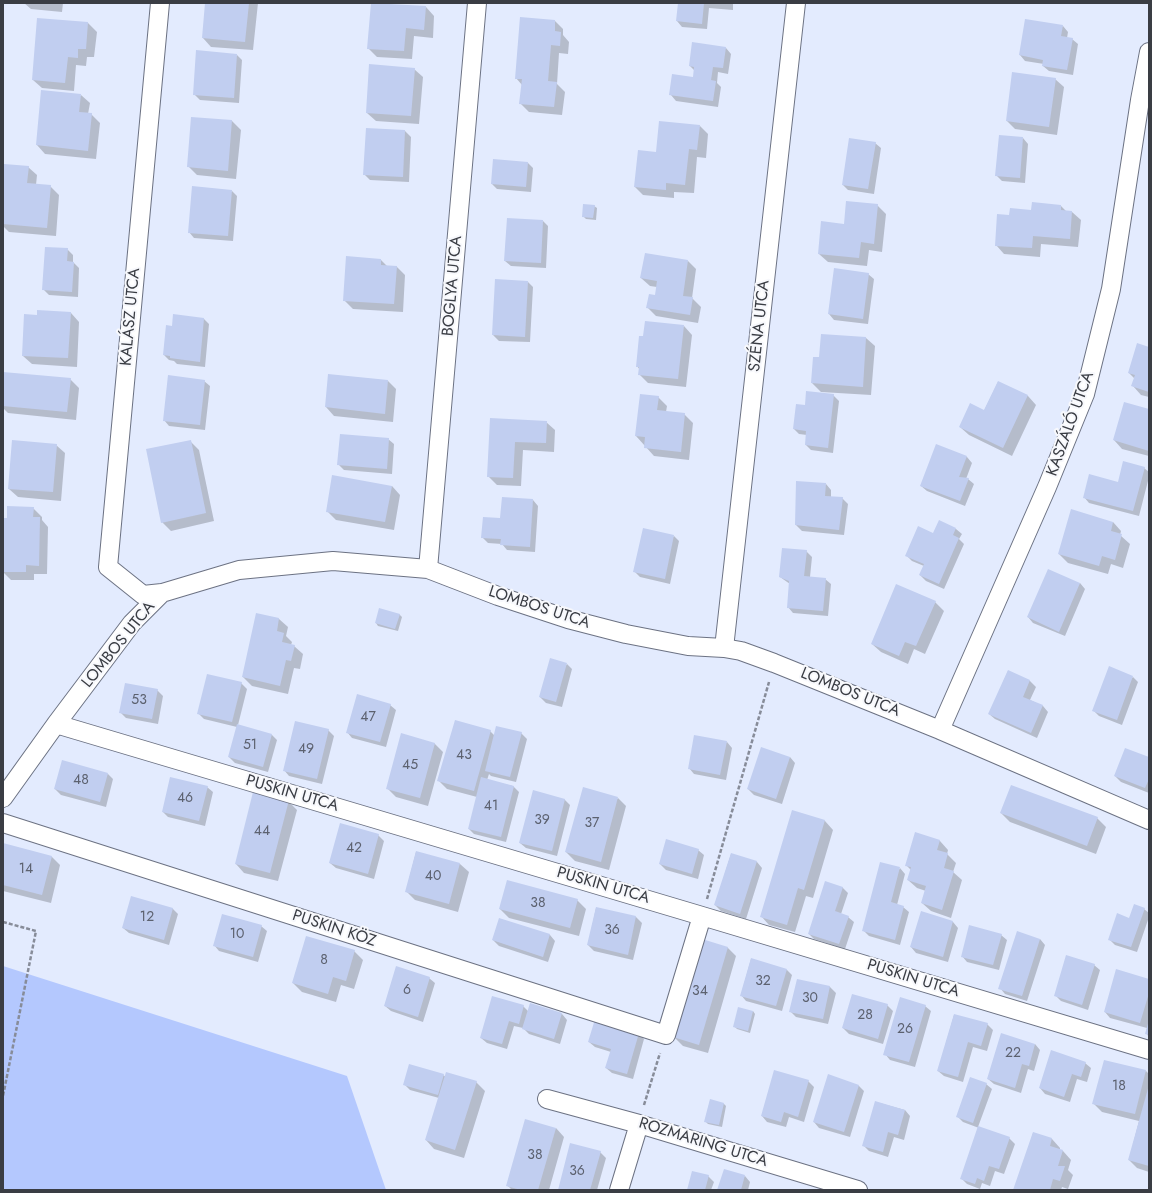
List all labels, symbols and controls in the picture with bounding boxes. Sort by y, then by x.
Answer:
street label: BOGLYA UTCA [439,235,467,337]
street label: KALÁSZ UTCA [117,267,145,367]
street label: SZÉNA UTCA [746,279,774,373]
street label: KASZÁLÓ UTCA [1043,369,1099,479]
street label: LOMBOS UTCA [486,583,592,633]
street label: LOMBOS UTCA [78,598,160,692]
street label: LOMBOS UTCA [798,664,902,722]
house number: 53 [131,693,147,709]
house number: 47 [360,710,376,726]
house number: 51 [243,738,257,754]
house number: 49 [298,742,314,758]
house number: 43 [456,748,472,764]
house number: 45 [402,758,418,774]
street label: PUSKIN UTCA [243,772,341,816]
house number: 48 [73,773,89,789]
house number: 46 [177,791,193,807]
house number: 41 [484,799,498,815]
house number: 39 [534,813,550,829]
house number: 37 [585,816,599,832]
house number: 44 [254,824,270,840]
house number: 42 [346,841,362,857]
house number: 14 [19,862,33,878]
street label: PUSKIN UTCA [554,864,652,908]
house number: 40 [425,869,441,885]
house number: 38 [530,896,546,912]
street label: PUSKIN KÖZ [290,906,378,952]
house number: 12 [140,910,154,926]
house number: 36 [604,923,620,939]
house number: 10 [230,927,244,943]
house number: 8 [320,953,328,969]
street label: PUSKIN UTCA [864,956,962,1002]
house number: 32 [755,974,771,990]
house number: 6 [403,983,411,999]
house number: 34 [692,984,708,1000]
house number: 30 [802,991,818,1007]
house number: 28 [857,1008,873,1024]
house number: 26 [897,1022,913,1038]
house number: 22 [1005,1046,1021,1062]
house number: 18 [1112,1079,1126,1095]
street label: ROZMARING UTCA [636,1114,770,1172]
house number: 38 [527,1148,543,1164]
house number: 36 [569,1164,585,1180]

